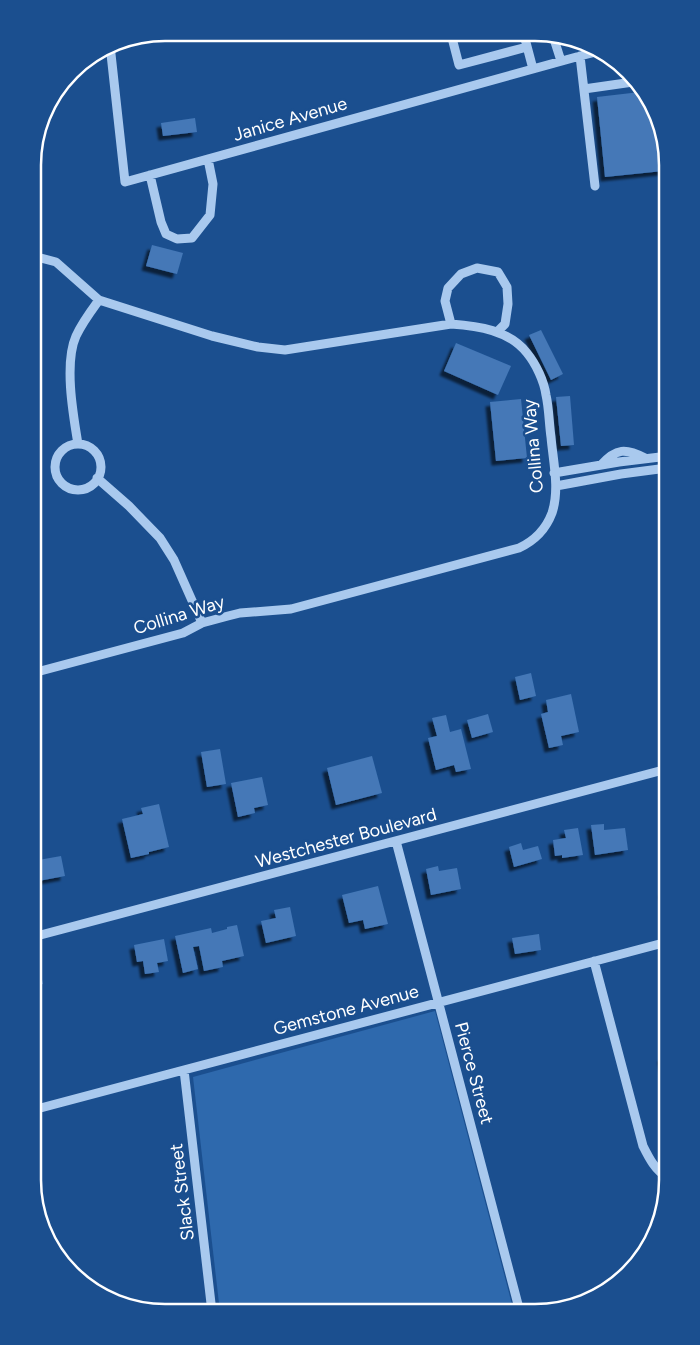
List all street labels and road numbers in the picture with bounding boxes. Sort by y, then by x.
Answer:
street label: Janice Avenue [230,92,350,146]
street label: Collina Way [518,398,548,494]
street label: Collina Way [131,591,228,639]
street label: Westchester Boulevard [253,803,439,873]
street label: Gemstone Avenue [271,980,421,1040]
street label: Pierce Street [450,1019,498,1127]
street label: Slack Street [165,1142,199,1242]

